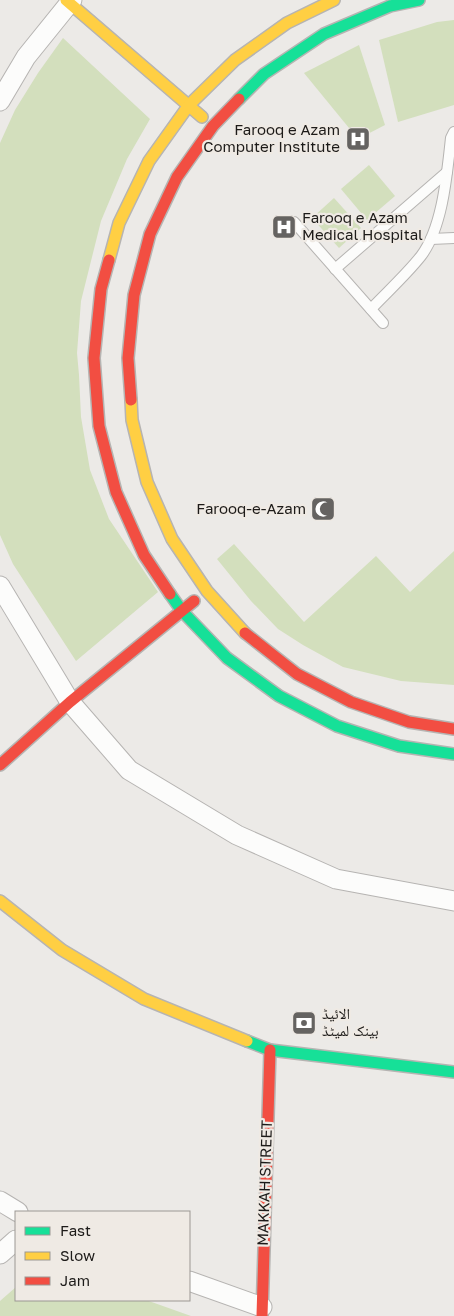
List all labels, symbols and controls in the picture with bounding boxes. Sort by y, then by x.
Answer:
place label: Farooq e Azam Computer Institute [203,120,340,155]
hospital icon: Farooq e Azam Computer Institute [345,126,371,152]
place label: Farooq e Azam Medical Hospital [302,208,423,243]
hospital icon: Farooq e Azam Medical Hospital [271,214,297,240]
mosque icon: Farooq-e-Azam [310,496,336,522]
place label: Farooq-e-Azam [196,499,306,517]
place label: الائیڈ بینک لمیٹڈ [322,1004,379,1039]
bank icon: الائیڈ بینک لمیٹڈ [291,1010,317,1036]
street label: MAKKAH STREET [253,1120,275,1246]
legend [15,1211,190,1301]
text: Fast [60,1221,91,1239]
text: Slow [60,1246,95,1264]
text: Jam [60,1271,90,1289]

